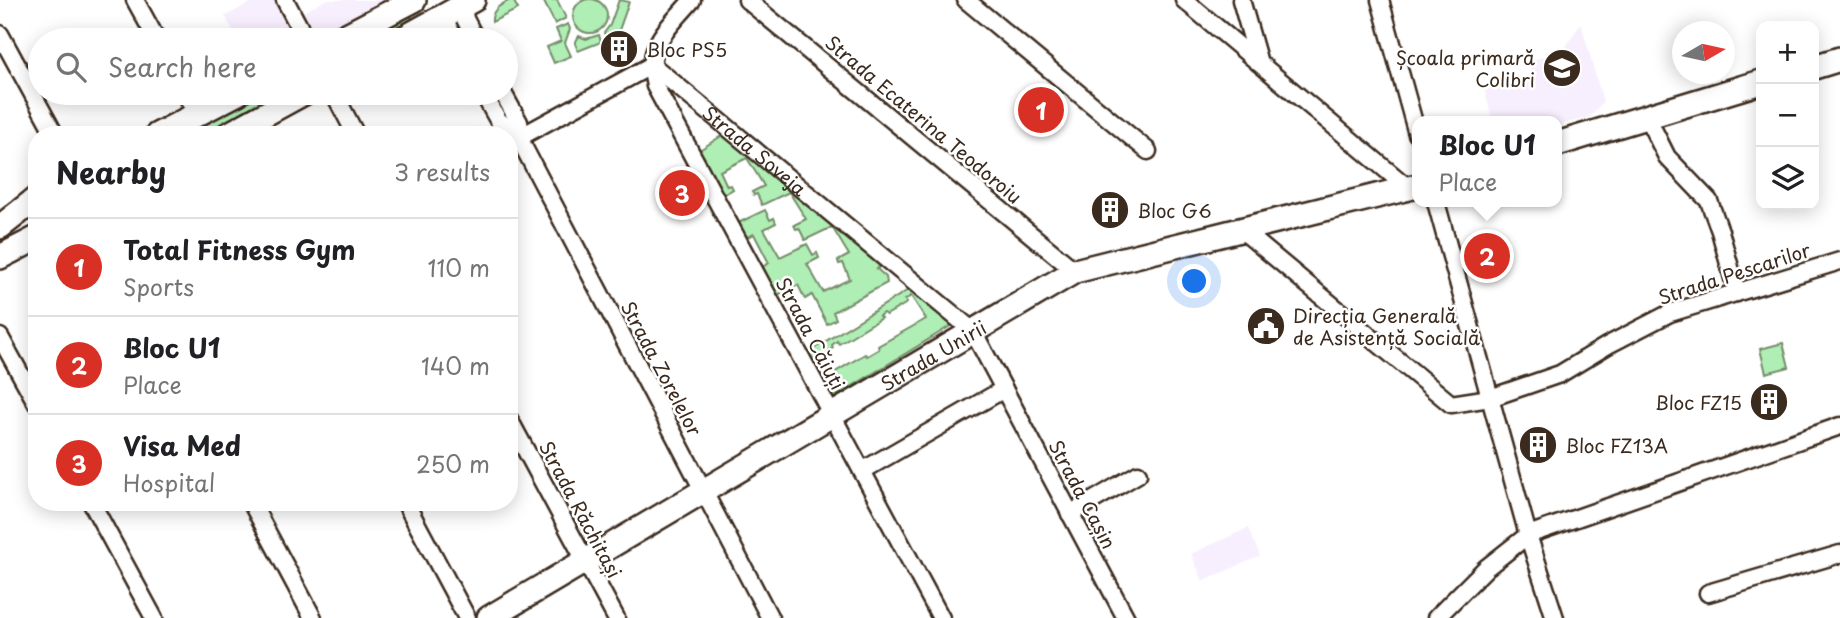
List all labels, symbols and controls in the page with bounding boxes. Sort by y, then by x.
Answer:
north arrow [1672,21,1735,84]
map controls [1756,21,1819,210]
button: + [1756,21,1819,84]
search box [28,28,518,105]
building icon: Bloc PS5 [598,28,640,70]
street label: Strada Ecaterina Teodoroiu [820,28,1028,210]
place label: Bloc PS5 [646,35,727,63]
place label: Școala primară Colibri [1396,43,1535,93]
text: Search here [108,47,257,86]
school or university icon: Școala primară Colibri [1541,47,1583,89]
icon: search [52,48,90,86]
pin: 1 [1018,84,1064,136]
button: − [1756,84,1819,147]
street label: Strada Soveja [697,99,814,202]
popup [1412,116,1562,207]
text: Bloc U1 [1438,125,1536,164]
button: layers [1756,147,1819,210]
text: Nearby [56,149,166,194]
text: 3 results [394,154,490,189]
text: Place [1438,164,1497,199]
pin: 3 [659,167,705,219]
building icon: Bloc G6 [1089,189,1131,231]
place label: Bloc G6 [1137,196,1212,224]
text: Total Fitness Gym [123,230,355,269]
pin: 2 [1464,230,1510,282]
street label: Strada Pescarilor [1654,235,1814,311]
text: 1 [74,250,85,285]
text: 110 m [428,250,490,285]
your location [1177,264,1211,298]
text: Sports [123,269,194,304]
street label: Strada Căiuți [770,272,852,394]
street label: Strada Zorelelor [615,296,709,440]
place label: Direcția Generală de Asistență Socială [1293,301,1480,351]
public building icon: Direcția Generală de Asistență Socială [1245,305,1287,347]
street label: Strada Unirii [875,313,991,397]
text: Bloc U1 [123,328,220,367]
text: 2 [71,348,87,383]
text: 140 m [421,348,490,383]
text: Place [123,367,182,402]
building icon: Bloc FZ15 [1748,381,1790,423]
place label: Bloc FZ15 [1655,388,1742,416]
building icon: Bloc FZ13A [1517,424,1559,466]
text: Visa Med [123,426,241,465]
place label: Bloc FZ13A [1565,431,1668,459]
street label: Strada Cașin [1042,434,1124,554]
street label: Strada Răchitași [533,435,629,583]
text: 3 [71,446,87,481]
text: 250 m [416,446,490,481]
text: Hospital [123,465,215,500]

